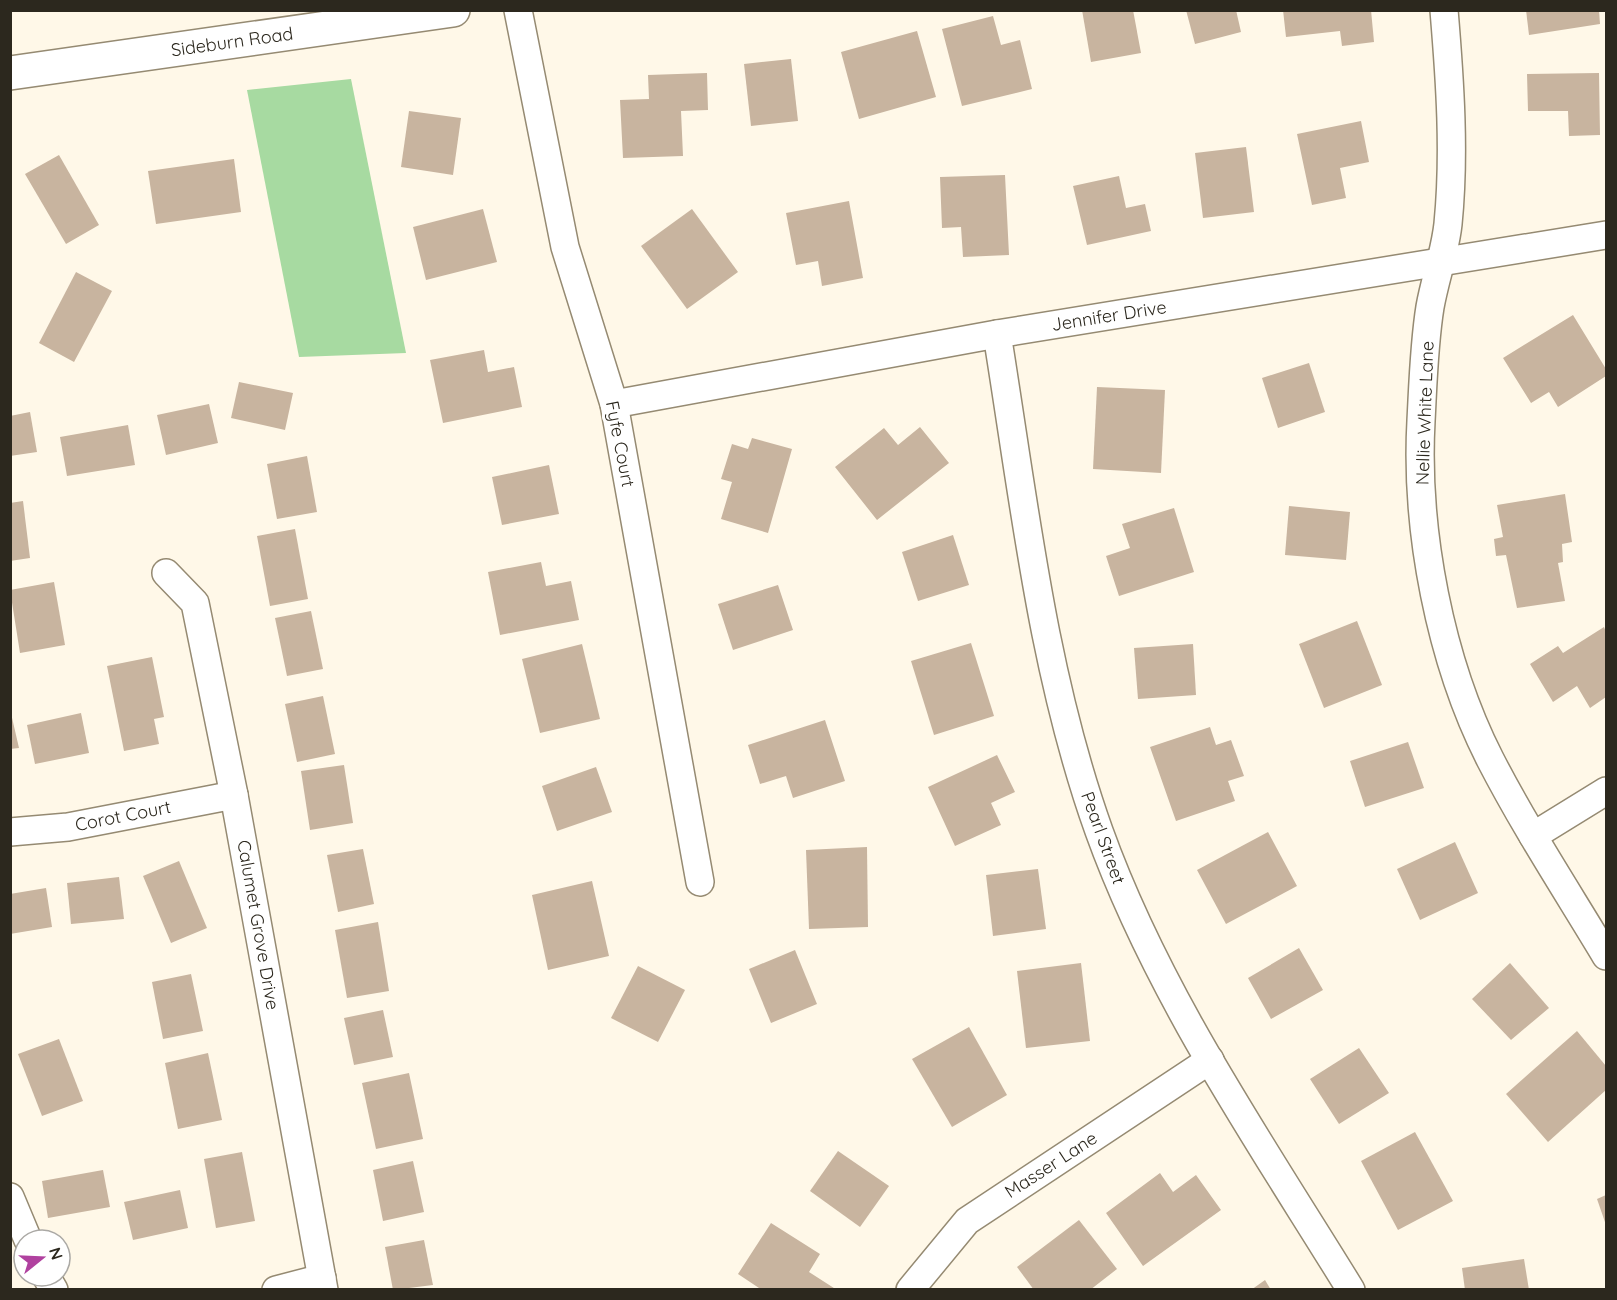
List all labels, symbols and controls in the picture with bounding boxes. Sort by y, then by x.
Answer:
street label: Sideburn Road [169,22,294,61]
street label: Jennifer Drive [1050,295,1168,336]
street label: Nellie White Lane [1410,341,1439,485]
street label: Fyfe Court [601,399,640,489]
street label: Pearl Street [1076,788,1131,887]
street label: Corot Court [73,795,173,836]
street label: Calumet Grove Drive [232,838,285,1012]
street label: Masser Lane [1000,1126,1101,1203]
north arrow [12,1228,72,1288]
text: N [45,1245,68,1262]

